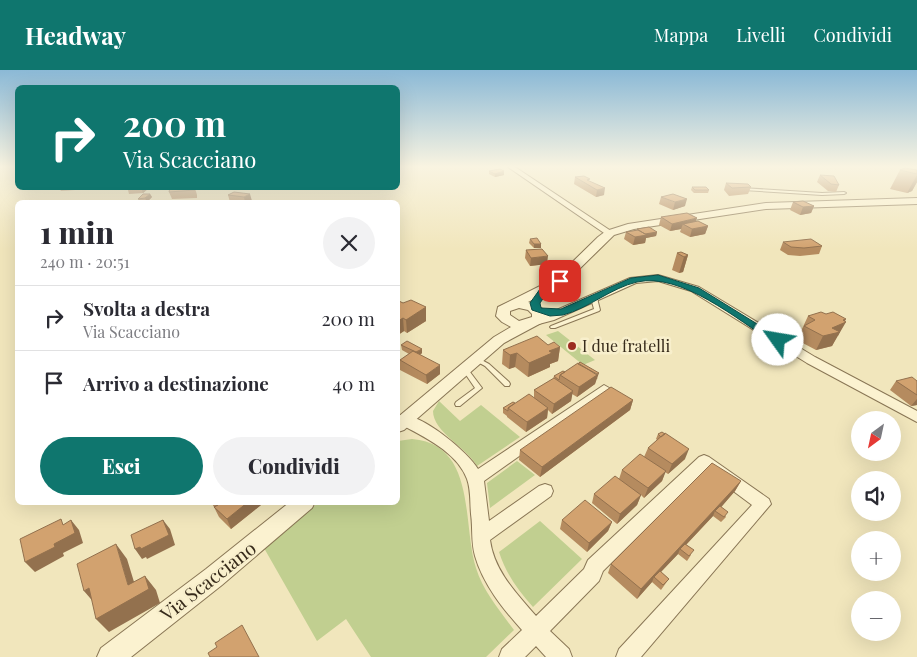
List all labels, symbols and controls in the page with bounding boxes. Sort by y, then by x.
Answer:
text: Headway [25,19,126,51]
text: Mappa [654,23,708,47]
text: Livelli [736,23,785,47]
text: Condividi [813,23,892,47]
text: 200 m [123,99,226,146]
icon: right [40,105,105,170]
text: Via Scacciano [123,144,256,174]
text: 1 min [40,212,114,252]
button: close [323,217,375,269]
text: 240 m · 20:51 [40,251,130,272]
pin [539,260,581,302]
icon: arrive [546,267,574,295]
text: Svolta a destra [83,295,210,321]
icon: right [40,304,68,332]
text: 200 m [321,305,375,331]
position arrow [751,313,803,365]
text: Via Scacciano [83,321,180,342]
place label: I due fratelli [582,335,670,356]
marker: I due fratelli [566,340,578,352]
icon: arrive [40,369,68,397]
text: Arrivo a destinazione [83,370,269,396]
text: 40 m [333,370,375,396]
north arrow [851,411,901,461]
map controls [851,411,901,641]
button: Esci [40,437,203,495]
button: Condividi [213,437,375,495]
button: sound [851,471,901,521]
button: + [851,531,901,581]
street label: Via Scacciano [153,535,261,627]
button: − [851,591,901,641]

